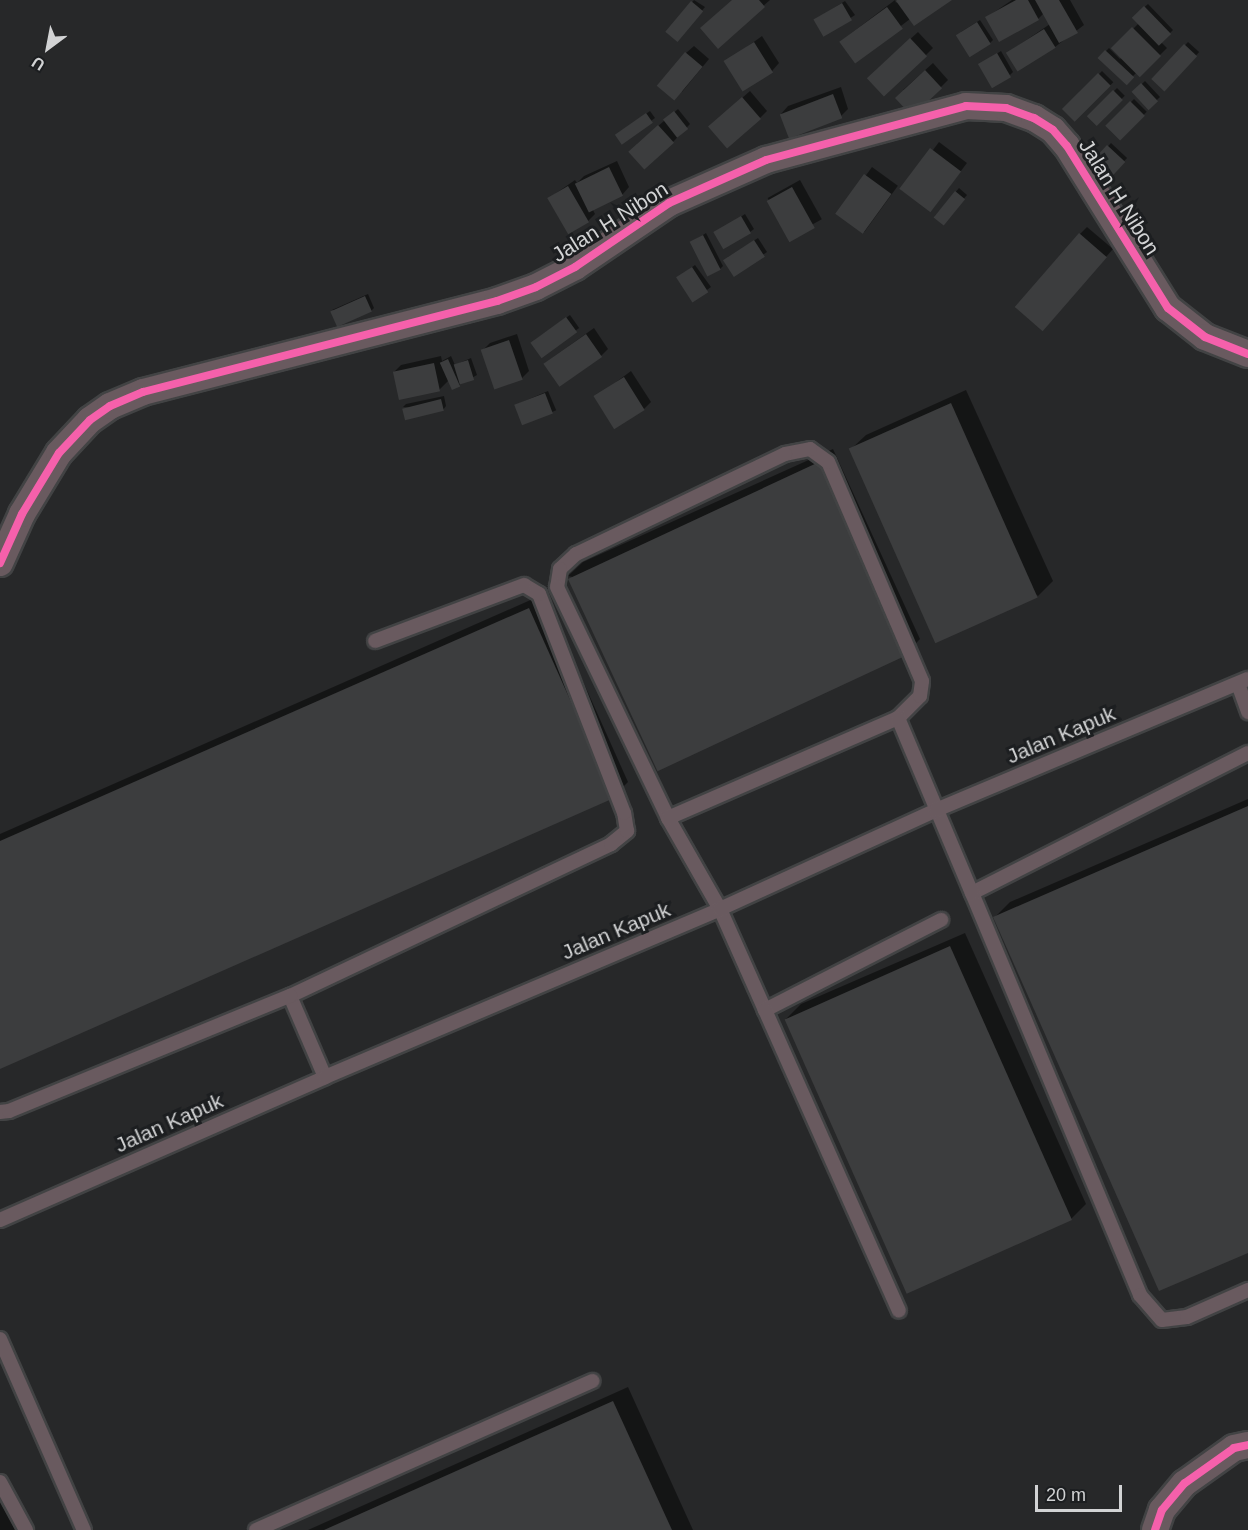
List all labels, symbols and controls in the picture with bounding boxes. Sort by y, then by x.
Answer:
north arrow [18,18,78,78]
text: U [29,53,48,74]
street label: Jalan H Nibon [1073,134,1165,260]
street label: Jalan H Nibon [547,176,673,268]
street label: Jalan Kapuk [1003,701,1119,769]
street label: Jalan Kapuk [558,897,674,965]
street label: Jalan Kapuk [111,1088,227,1158]
scale bar [1038,1473,1125,1511]
text: 20 m [1046,1485,1086,1505]

